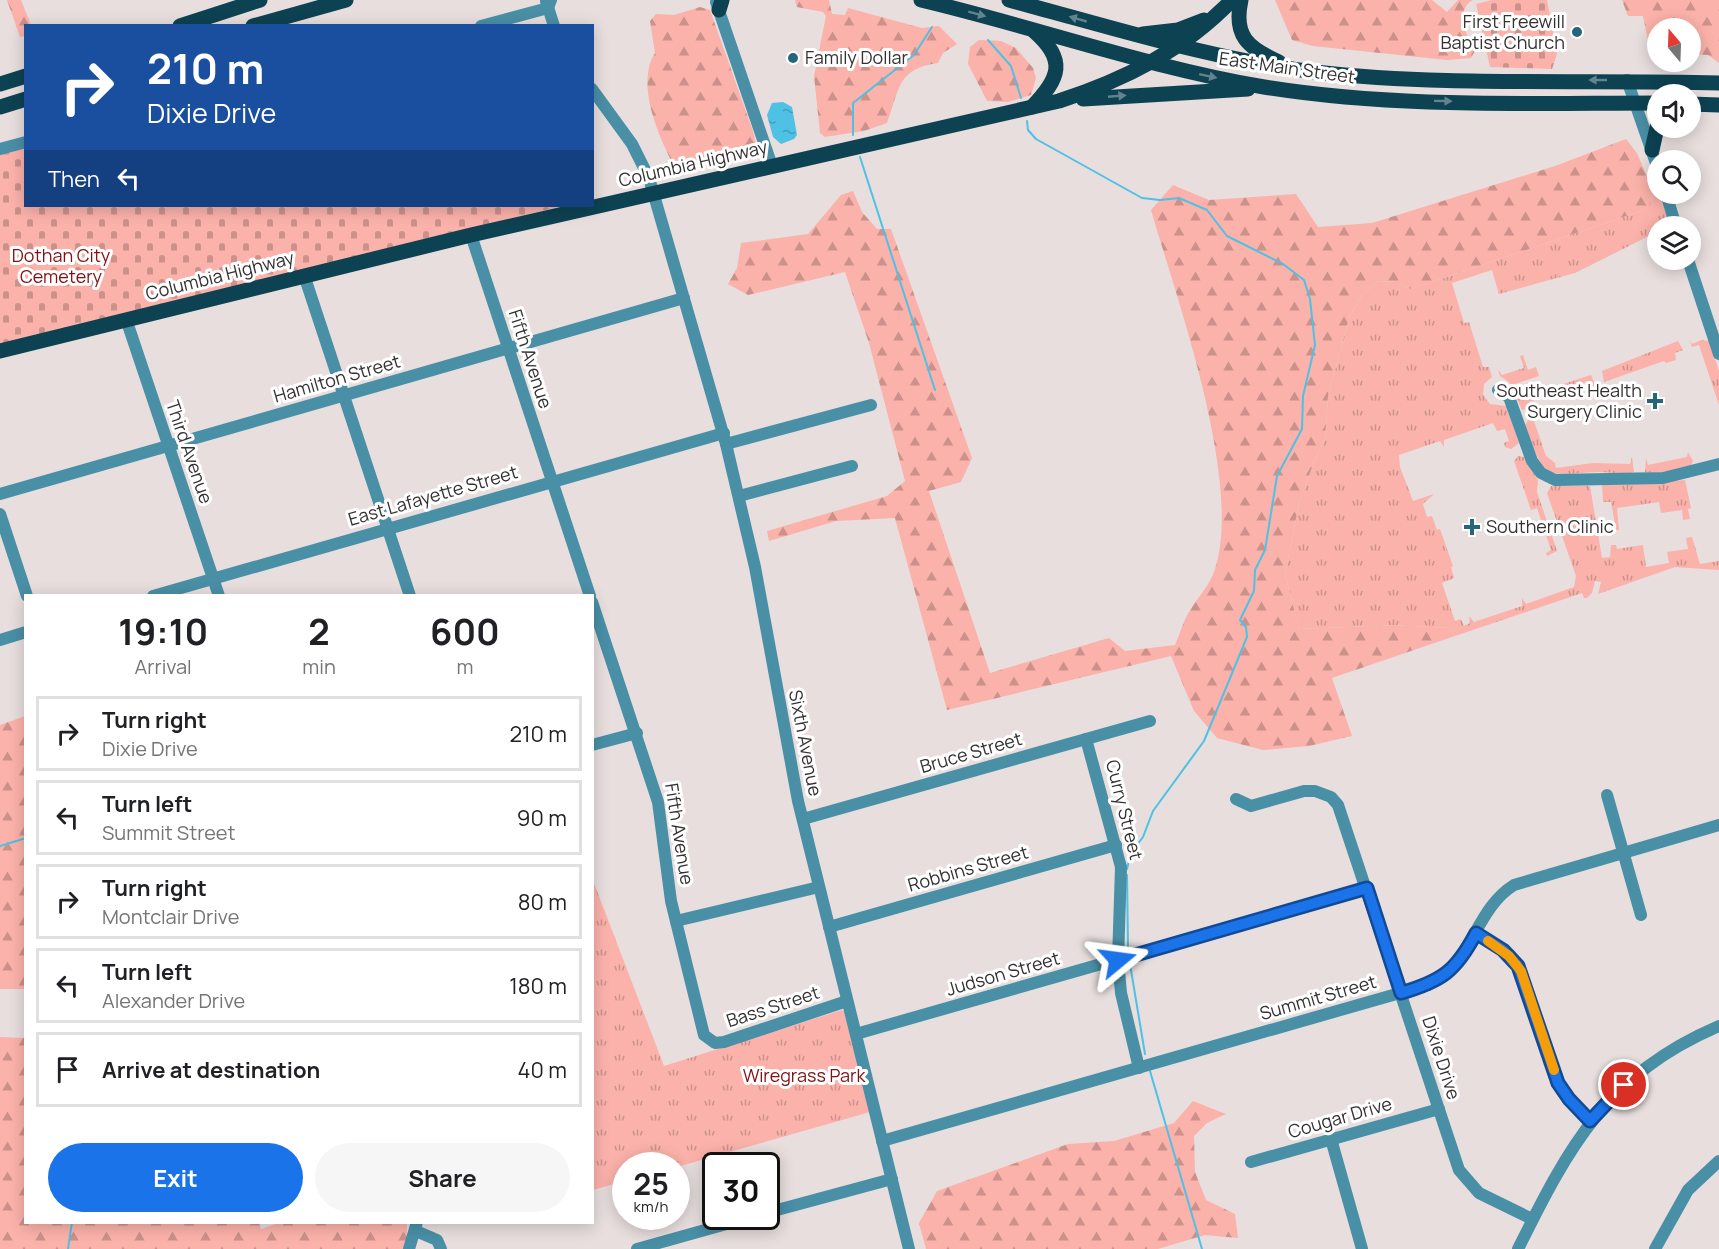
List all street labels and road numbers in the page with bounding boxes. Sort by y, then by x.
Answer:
street label: East Main Street [1218,46,1357,88]
street label: Columbia Highway [616,134,770,192]
street label: Columbia Highway [143,245,297,305]
street label: Fifth Avenue [504,306,558,411]
street label: Hamilton Street [271,348,403,408]
street label: Third Avenue [161,397,219,507]
street label: East Lafayette Street [345,459,520,531]
street label: Sixth Avenue [784,688,828,798]
street label: Bruce Street [917,726,1024,778]
street label: Curry Street [1101,757,1149,862]
street label: Fifth Avenue [660,781,700,886]
street label: Robbins Street [905,839,1031,897]
street label: Judson Street [943,945,1062,1001]
street label: Summit Street [1257,969,1379,1025]
street label: Bass Street [723,980,822,1032]
street label: Dixie Drive [1417,1013,1467,1102]
street label: Cougar Drive [1285,1091,1394,1143]

